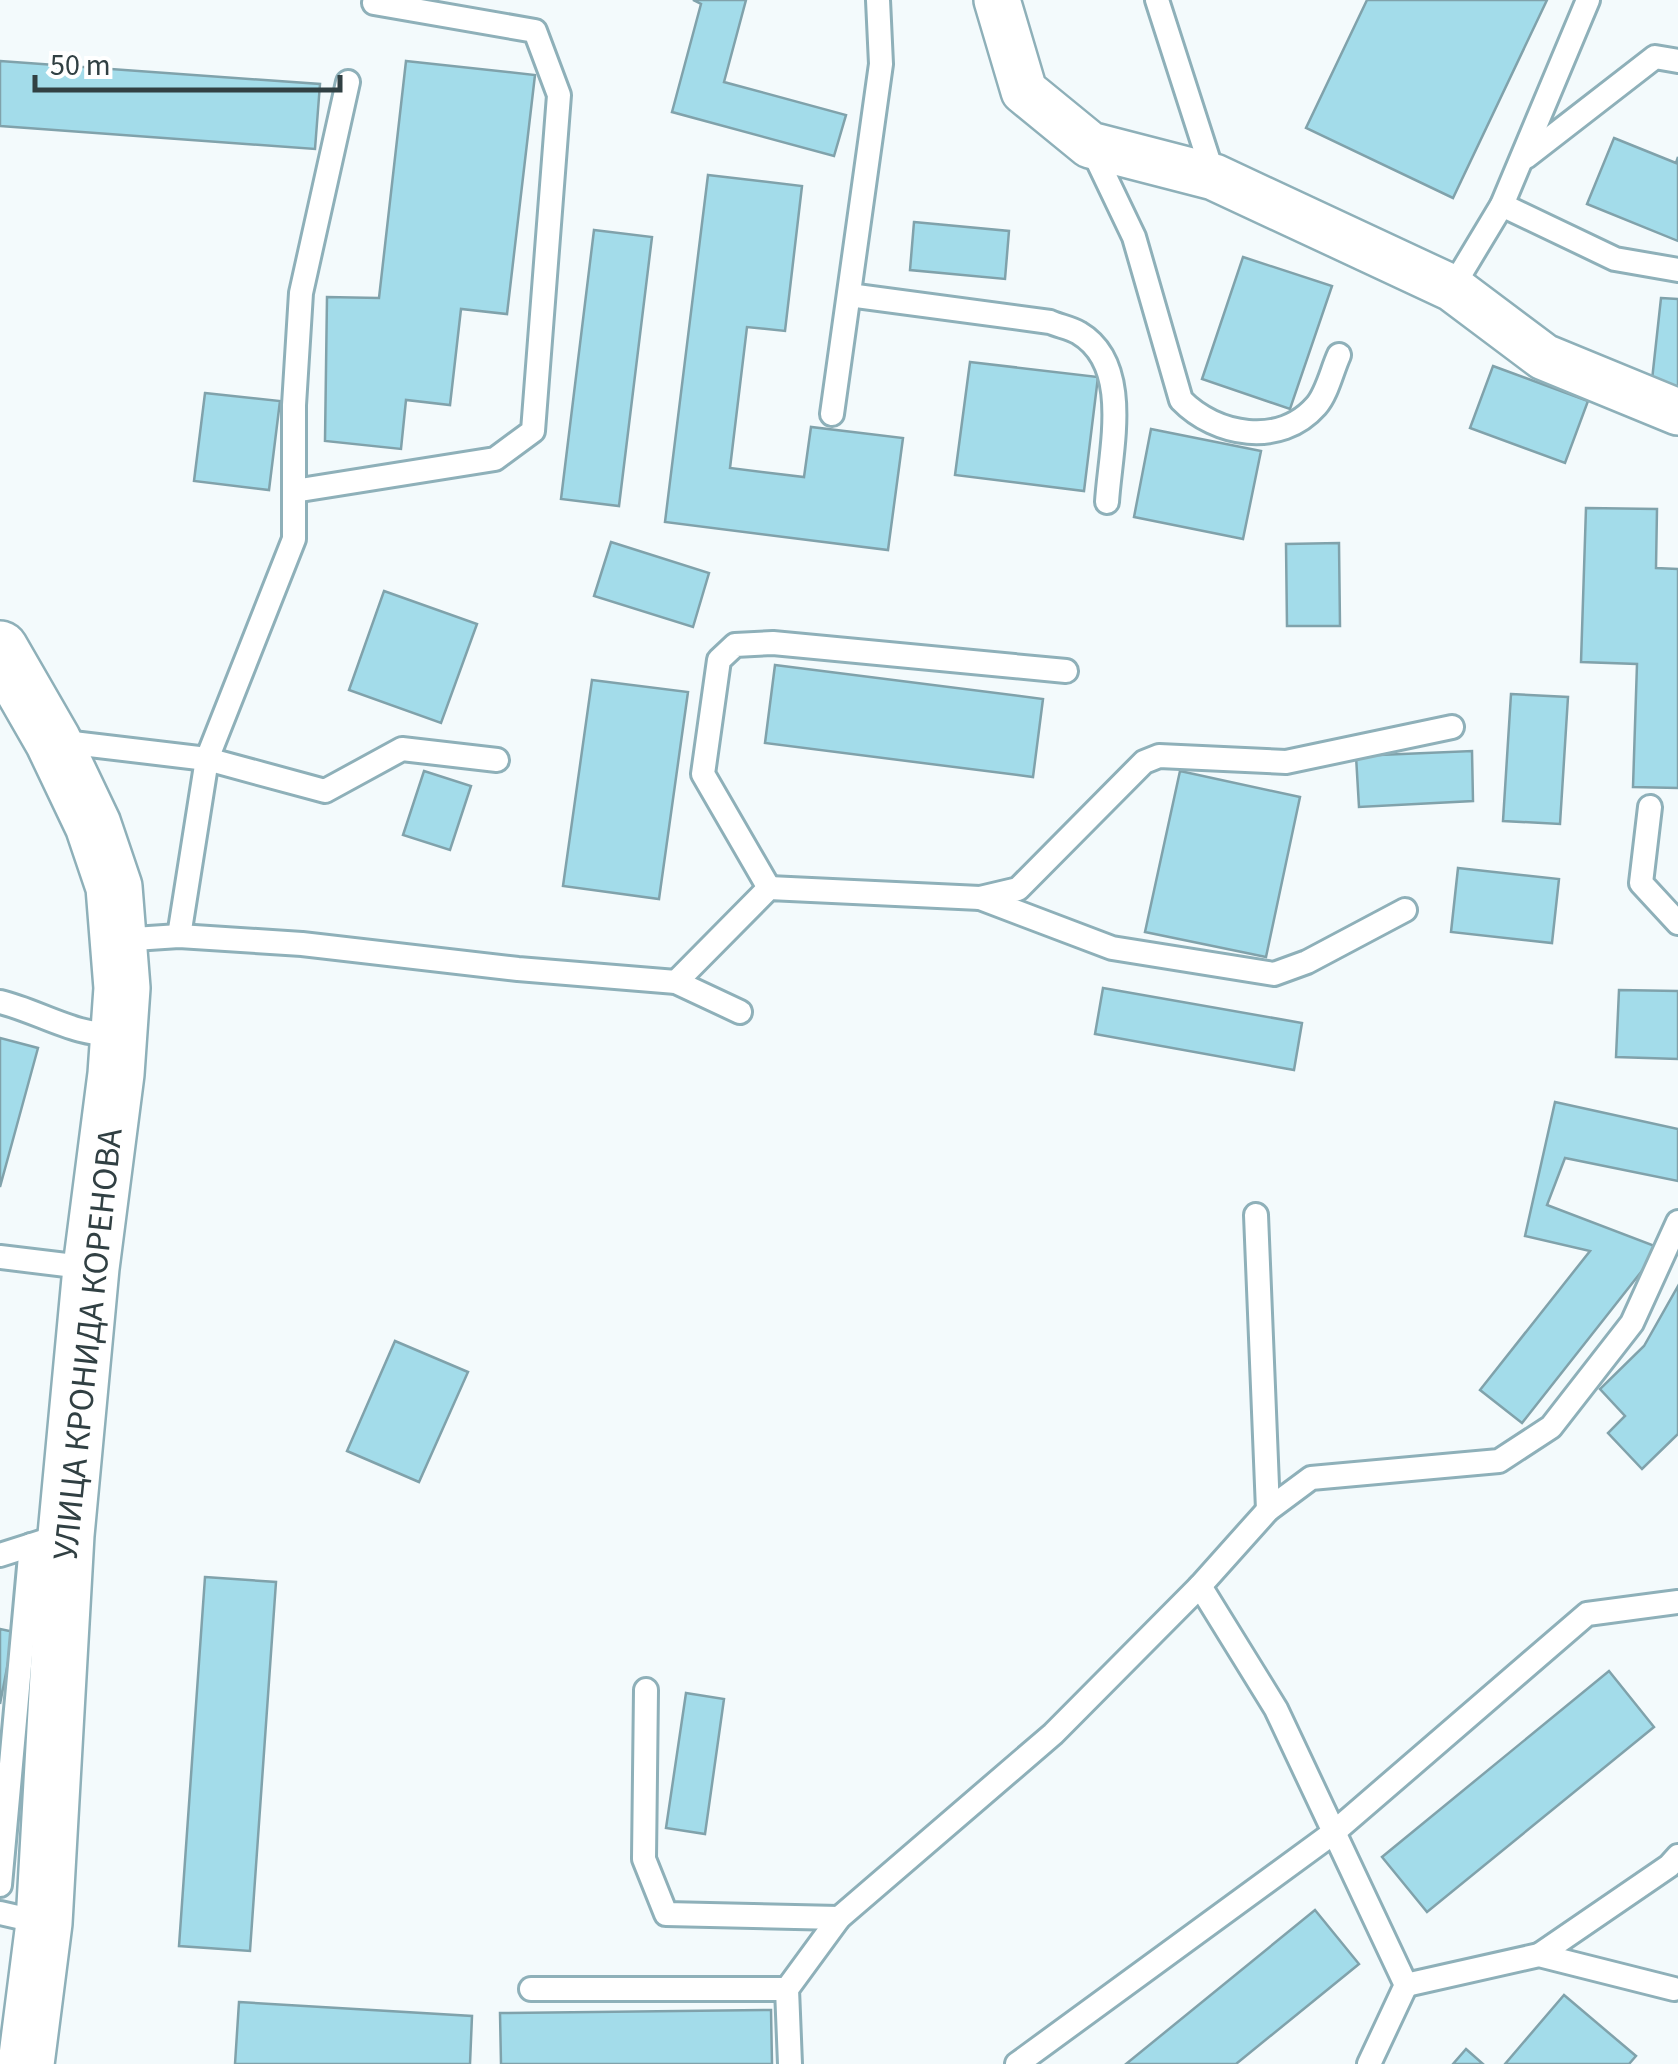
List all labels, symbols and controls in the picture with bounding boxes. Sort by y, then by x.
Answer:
scale bar [35,30,340,92]
text: 50 m [50,44,111,87]
street label: УЛИЦА КРОНИДА КОРЕНОВА [40,1126,136,1563]

